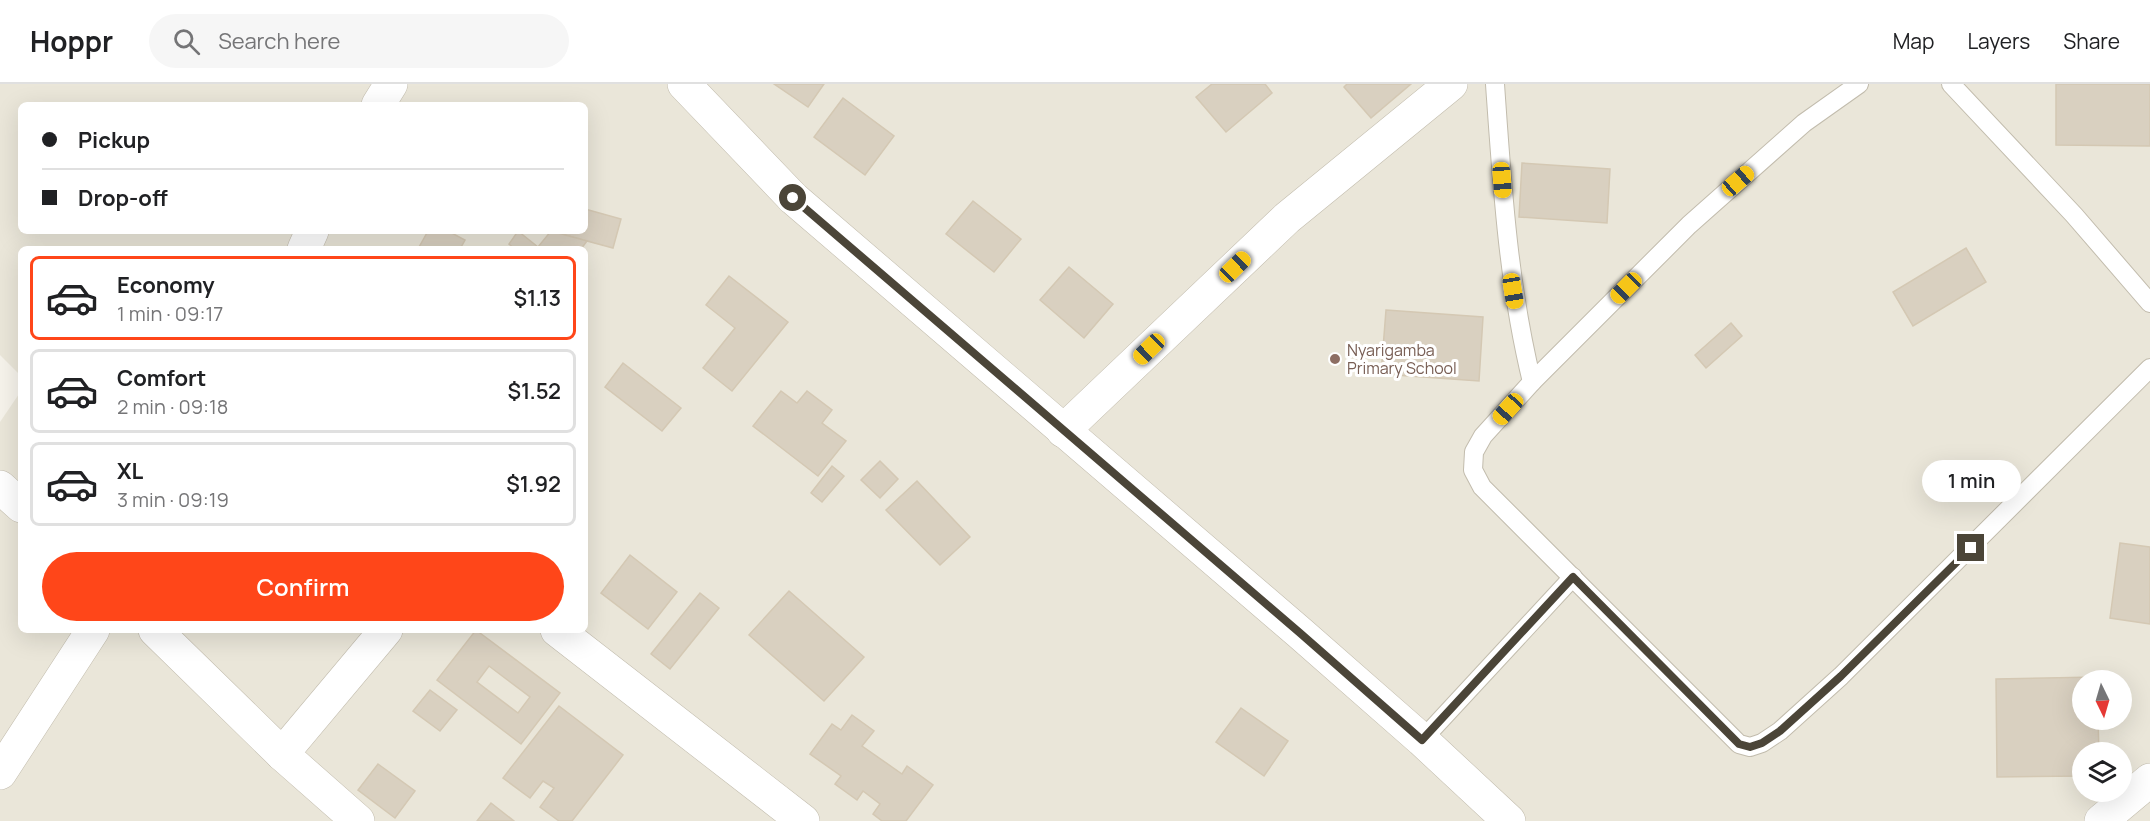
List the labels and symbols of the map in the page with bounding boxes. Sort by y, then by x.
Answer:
car [1492,161,1512,199]
car [1719,162,1757,200]
route start [779,184,806,211]
car [1216,248,1254,286]
car [1607,269,1645,307]
car [1501,272,1525,310]
car [1130,330,1168,368]
place label: Nyarigamba Primary School [1347,339,1457,379]
marker: Nyarigamba Primary School [1328,352,1342,366]
car [1489,390,1527,428]
callout: 1 min [1922,461,2020,503]
route end [1957,534,1984,561]
north arrow [2072,670,2132,730]

